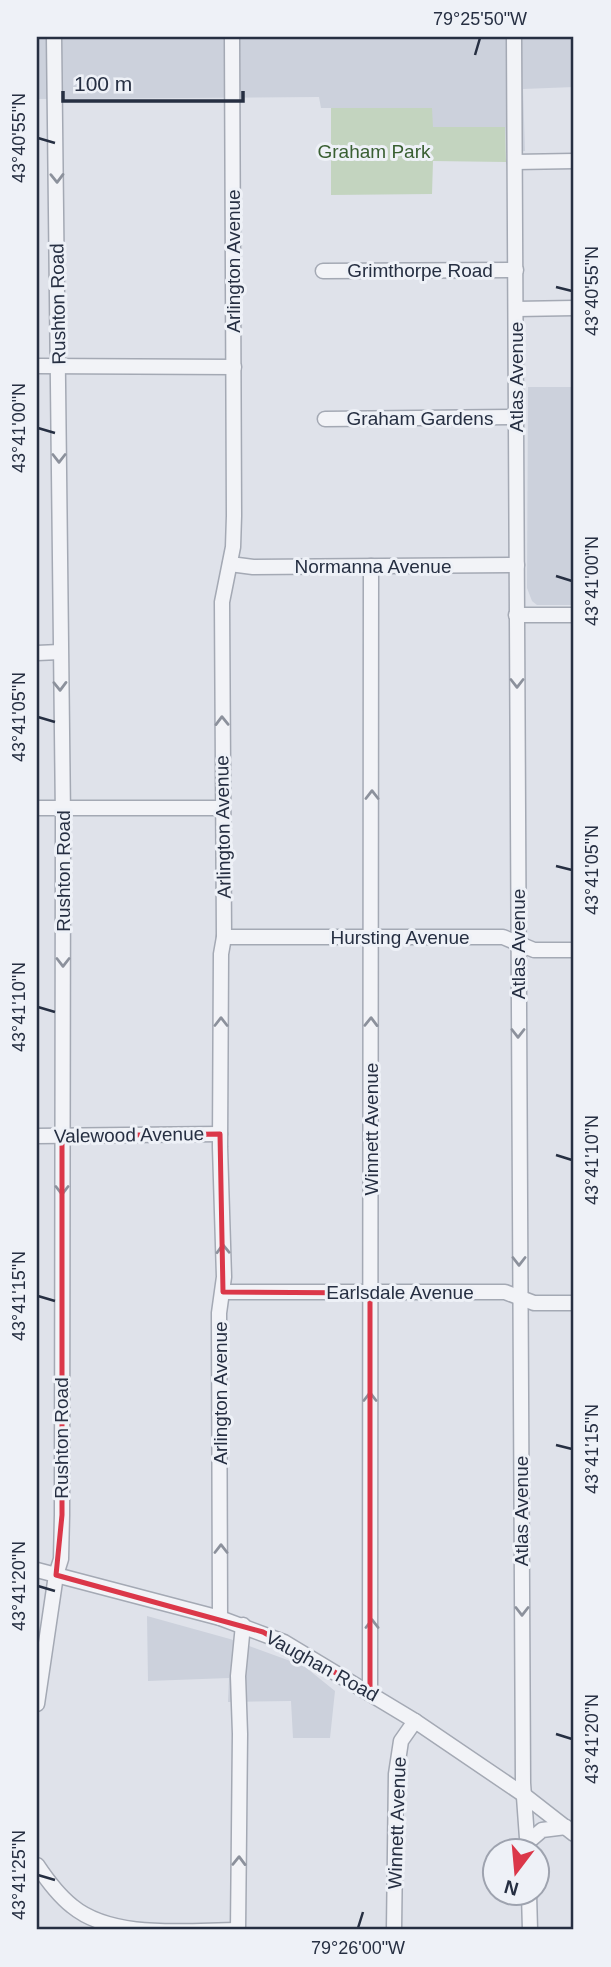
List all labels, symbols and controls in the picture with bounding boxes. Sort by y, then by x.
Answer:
text: 79°25'50"W [433,9,527,29]
scale bar [63,60,243,104]
text: 100 m [74,72,132,95]
text: 43°40'55"N [9,93,29,183]
park label: Graham Park [318,141,431,162]
one-way arrow [49,174,65,184]
street label: Arlington Avenue [223,189,244,333]
street label: Rushton Road [46,243,70,365]
text: 43°40'55"N [582,246,602,336]
street label: Grimthorpe Road [347,260,493,281]
street label: Atlas Avenue [506,322,527,432]
text: 43°41'00"N [9,383,29,473]
street label: Graham Gardens [347,408,493,429]
one-way arrow [51,454,67,464]
text: 43°41'00"N [582,536,602,626]
street label: Normanna Avenue [294,556,452,577]
text: 43°41'05"N [9,672,29,762]
one-way arrow [509,678,524,689]
one-way arrow [53,681,68,692]
one-way arrow [214,715,230,726]
street label: Arlington Avenue [211,755,235,899]
one-way arrow [364,789,380,799]
street label: Rushton Road [53,810,74,932]
text: 43°41'05"N [582,825,602,915]
street label: Atlas Avenue [508,889,529,999]
street label: Hursting Avenue [330,927,470,948]
one-way arrow [55,958,71,968]
text: 43°41'10"N [9,962,29,1052]
one-way arrow [213,1016,229,1026]
one-way arrow [363,1016,379,1027]
one-way arrow [510,1029,526,1039]
street label: Winnett Avenue [361,1063,382,1195]
text: 43°41'10"N [582,1115,602,1205]
street label: Valewood Avenue [54,1123,204,1147]
one-way arrow [54,1185,70,1196]
one-way arrow [216,1243,231,1254]
text: 43°41'15"N [9,1251,29,1341]
one-way arrow [511,1256,527,1267]
street label: Earlsdale Avenue [326,1282,474,1303]
street label: Arlington Avenue [210,1321,231,1465]
street label: Rushton Road [51,1377,72,1499]
one-way arrow [362,1391,378,1401]
text: 43°41'15"N [582,1404,602,1494]
street label: Atlas Avenue [511,1456,532,1566]
text: 43°41'20"N [9,1541,29,1631]
one-way arrow [213,1544,229,1554]
one-way arrow [514,1606,530,1617]
one-way arrow [364,1618,380,1629]
street label: Vaughan Road [262,1626,382,1706]
text: 43°41'20"N [582,1694,602,1784]
street label: Winnett Avenue [384,1756,410,1890]
text: 43°41'25"N [9,1830,29,1920]
north arrow [482,1838,552,1908]
one-way arrow [231,1856,247,1866]
text: N [502,1876,521,1900]
text: 79°26'00"W [311,1938,405,1958]

